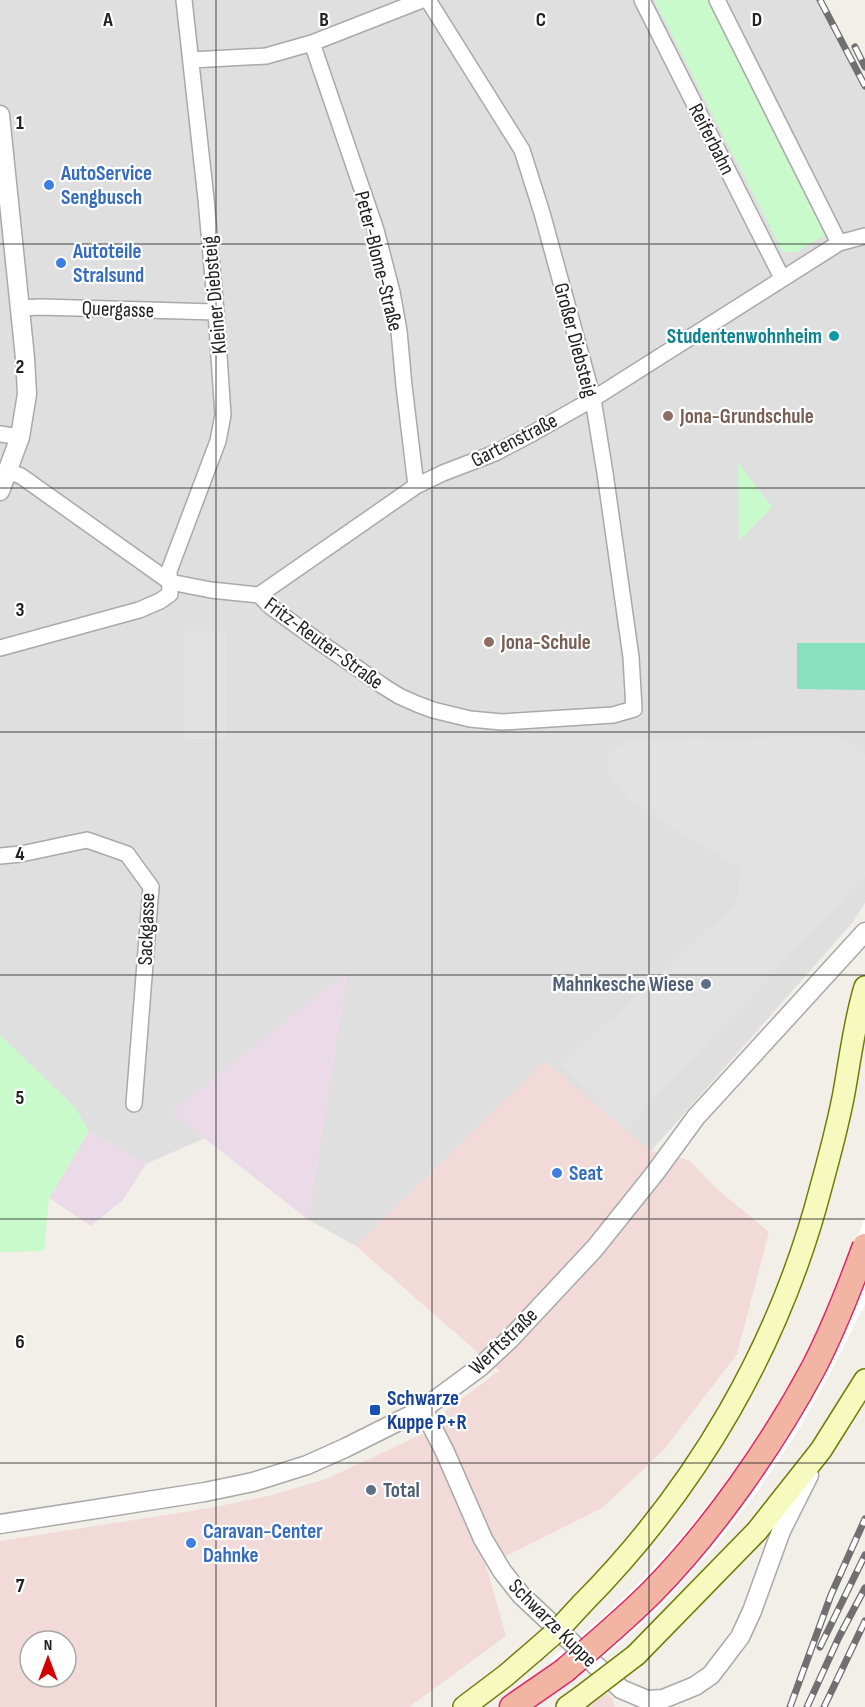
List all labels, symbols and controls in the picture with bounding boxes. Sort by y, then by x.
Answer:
text: A [102,8,113,32]
text: B [319,8,329,32]
text: C [536,8,546,32]
text: D [752,8,762,32]
street label: Reiferbahn [683,99,740,179]
text: 1 [16,111,24,135]
place label: AutoService Sengbusch [60,161,152,210]
marker: AutoService Sengbusch [42,178,56,192]
street label: Peter-Blome-Straße [349,189,408,334]
street label: Kleiner Diebsteig [197,235,232,355]
place label: Autoteile Stralsund [72,239,144,288]
marker: Autoteile Stralsund [54,256,68,270]
street label: Großer Diebsteig [548,280,603,400]
street label: Quergasse [81,296,155,323]
place label: Studentenwohnheim [667,324,822,349]
marker: Studentenwohnheim [827,329,841,343]
text: 2 [16,355,24,379]
place label: Jona-Grundschule [679,404,814,429]
street label: Gartenstraße [467,408,562,473]
marker: Jona-Grundschule [661,409,675,423]
street label: Fritz-Reuter-Straße [259,592,388,695]
text: 3 [16,598,25,622]
place label: Jona-Schule [500,630,591,655]
marker: Jona-Schule [482,635,496,649]
text: 4 [15,842,25,866]
street label: Sackgasse [133,892,160,966]
place label: Mahnkesche Wiese [553,972,694,997]
marker: Mahnkesche Wiese [699,977,713,991]
text: 5 [16,1086,25,1110]
place label: Seat [569,1161,603,1186]
marker: Seat [550,1166,564,1180]
street label: Werftstraße [464,1303,543,1380]
text: 6 [15,1330,25,1354]
place label: Schwarze Kuppe P+R [387,1386,467,1435]
marker: Schwarze Kuppe P+R [368,1403,382,1417]
place label: Total [383,1478,420,1503]
marker: Total [364,1483,378,1497]
place label: Caravan-Center Dahnke [203,1519,323,1568]
marker: Caravan-Center Dahnke [184,1536,198,1550]
text: 7 [16,1574,25,1598]
street label: Schwarze Kuppe [503,1574,602,1673]
north arrow [18,1629,78,1689]
text: N [44,1636,52,1655]

